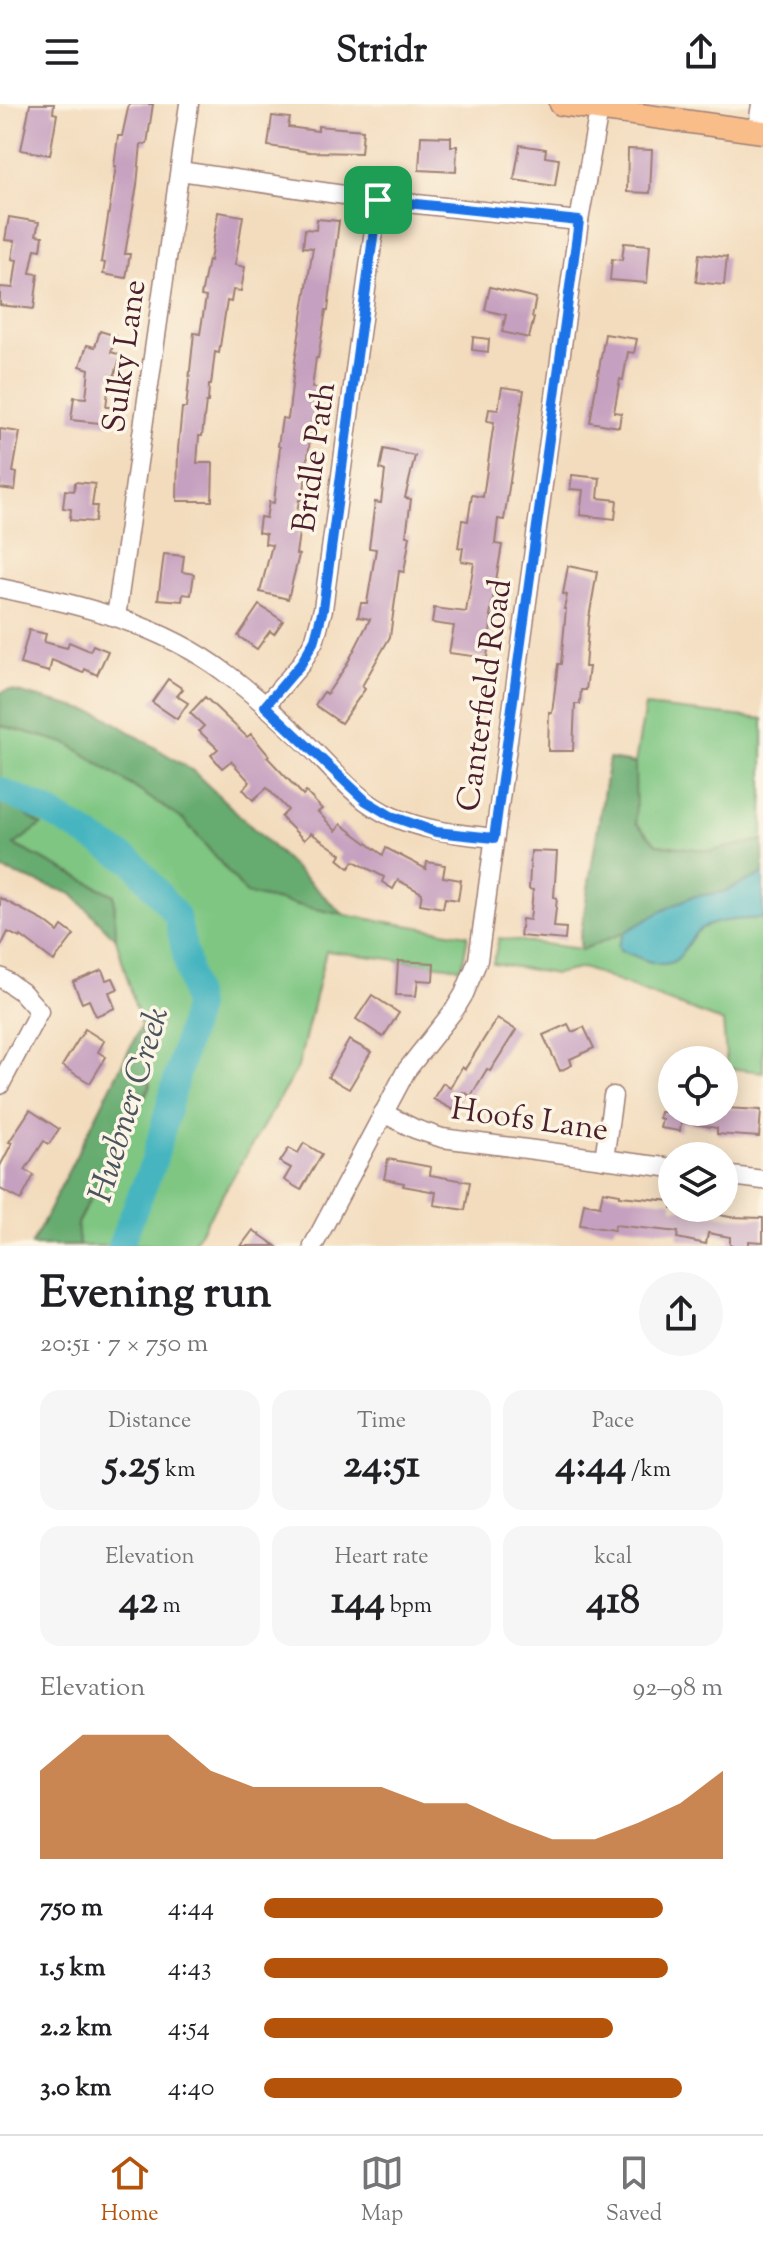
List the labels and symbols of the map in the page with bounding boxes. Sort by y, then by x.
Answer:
pin [344,166,412,234]
street label: Sulky Lane [92,277,159,436]
street label: Bridle Path [283,379,349,536]
street label: Canterfield Road [447,576,525,815]
water label: Huebner Creek [77,1001,183,1209]
street label: Hoofs Lane [448,1087,611,1155]

